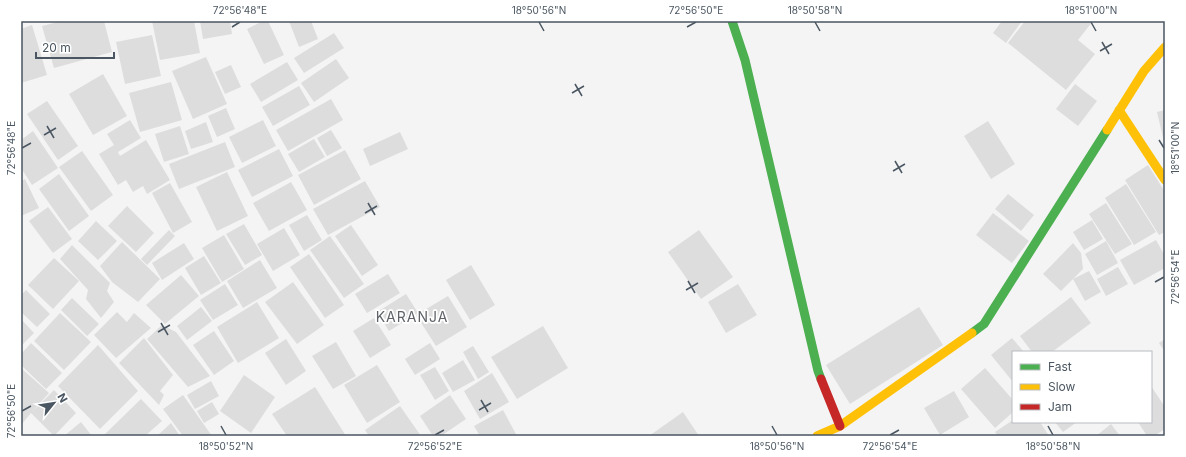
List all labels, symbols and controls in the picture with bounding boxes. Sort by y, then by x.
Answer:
text: 72°56'48"E [213,4,267,16]
text: 18°50'56"N [512,4,566,16]
text: 72°56'50"E [669,4,723,16]
text: 18°50'58"N [788,4,842,16]
text: 18°51'00"N [1065,4,1117,16]
scale bar [36,34,114,60]
text: 20 m [42,40,71,55]
text: 72°56'48"E [5,121,17,175]
text: 18°51'00"N [1169,122,1181,174]
text: 72°56'54"E [1169,250,1181,304]
district label: KARANJA [376,308,448,325]
legend [1012,351,1152,423]
text: Fast [1048,359,1072,374]
text: Slow [1048,379,1076,394]
north arrow [34,383,74,423]
text: 72°56'50"E [5,384,17,438]
text: N [55,391,71,405]
text: Jam [1048,399,1072,414]
text: 18°50'52"N [199,440,253,452]
text: 72°56'52"E [408,440,462,452]
text: 18°50'56"N [750,440,804,452]
text: 72°56'54"E [863,440,917,452]
text: 18°50'58"N [1026,440,1080,452]

